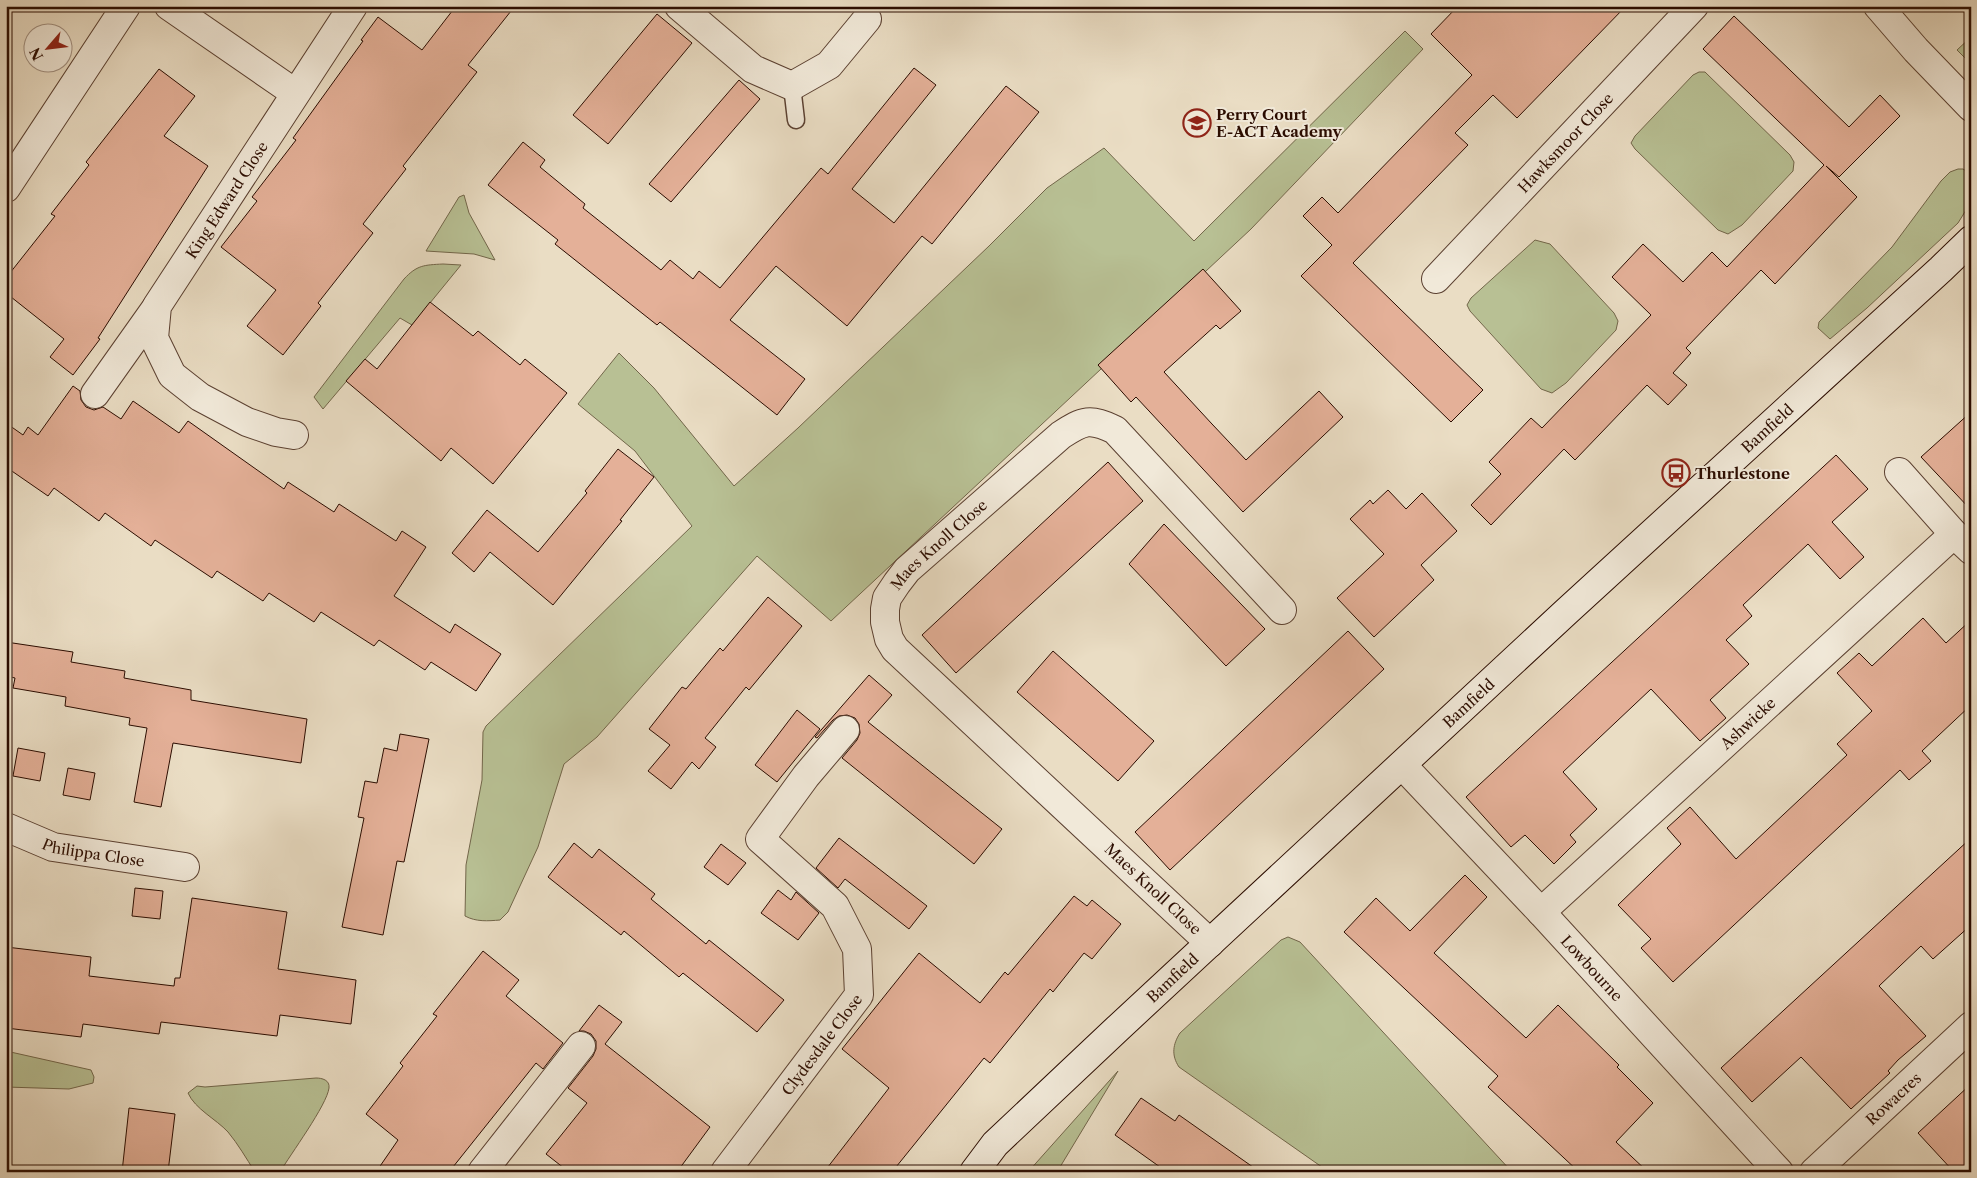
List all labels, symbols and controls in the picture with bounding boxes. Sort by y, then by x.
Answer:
north arrow [22,22,72,72]
text: N [26,45,47,64]
street label: Hawksmoor Close [1513,88,1617,196]
place label: Perry Court E-ACT Academy [1216,105,1343,141]
school or university icon: Perry Court E-ACT Academy [1182,108,1212,138]
street label: King Edward Close [181,137,272,262]
street label: Bamfield [1737,399,1797,457]
bus stop icon: Thurlestone [1661,458,1691,488]
place label: Thurlestone [1695,464,1790,483]
street label: Maes Knoll Close [886,495,991,593]
street label: Bamfield [1438,674,1498,731]
street label: Ashwicke [1715,693,1779,754]
street label: Philippa Close [39,834,146,870]
street label: Maes Knoll Close [1101,839,1205,939]
street label: Lowbourne [1557,931,1627,1005]
street label: Bamfield [1142,949,1202,1006]
street label: Clydesdale Close [777,990,866,1099]
street label: Rowacres [1862,1068,1925,1129]

